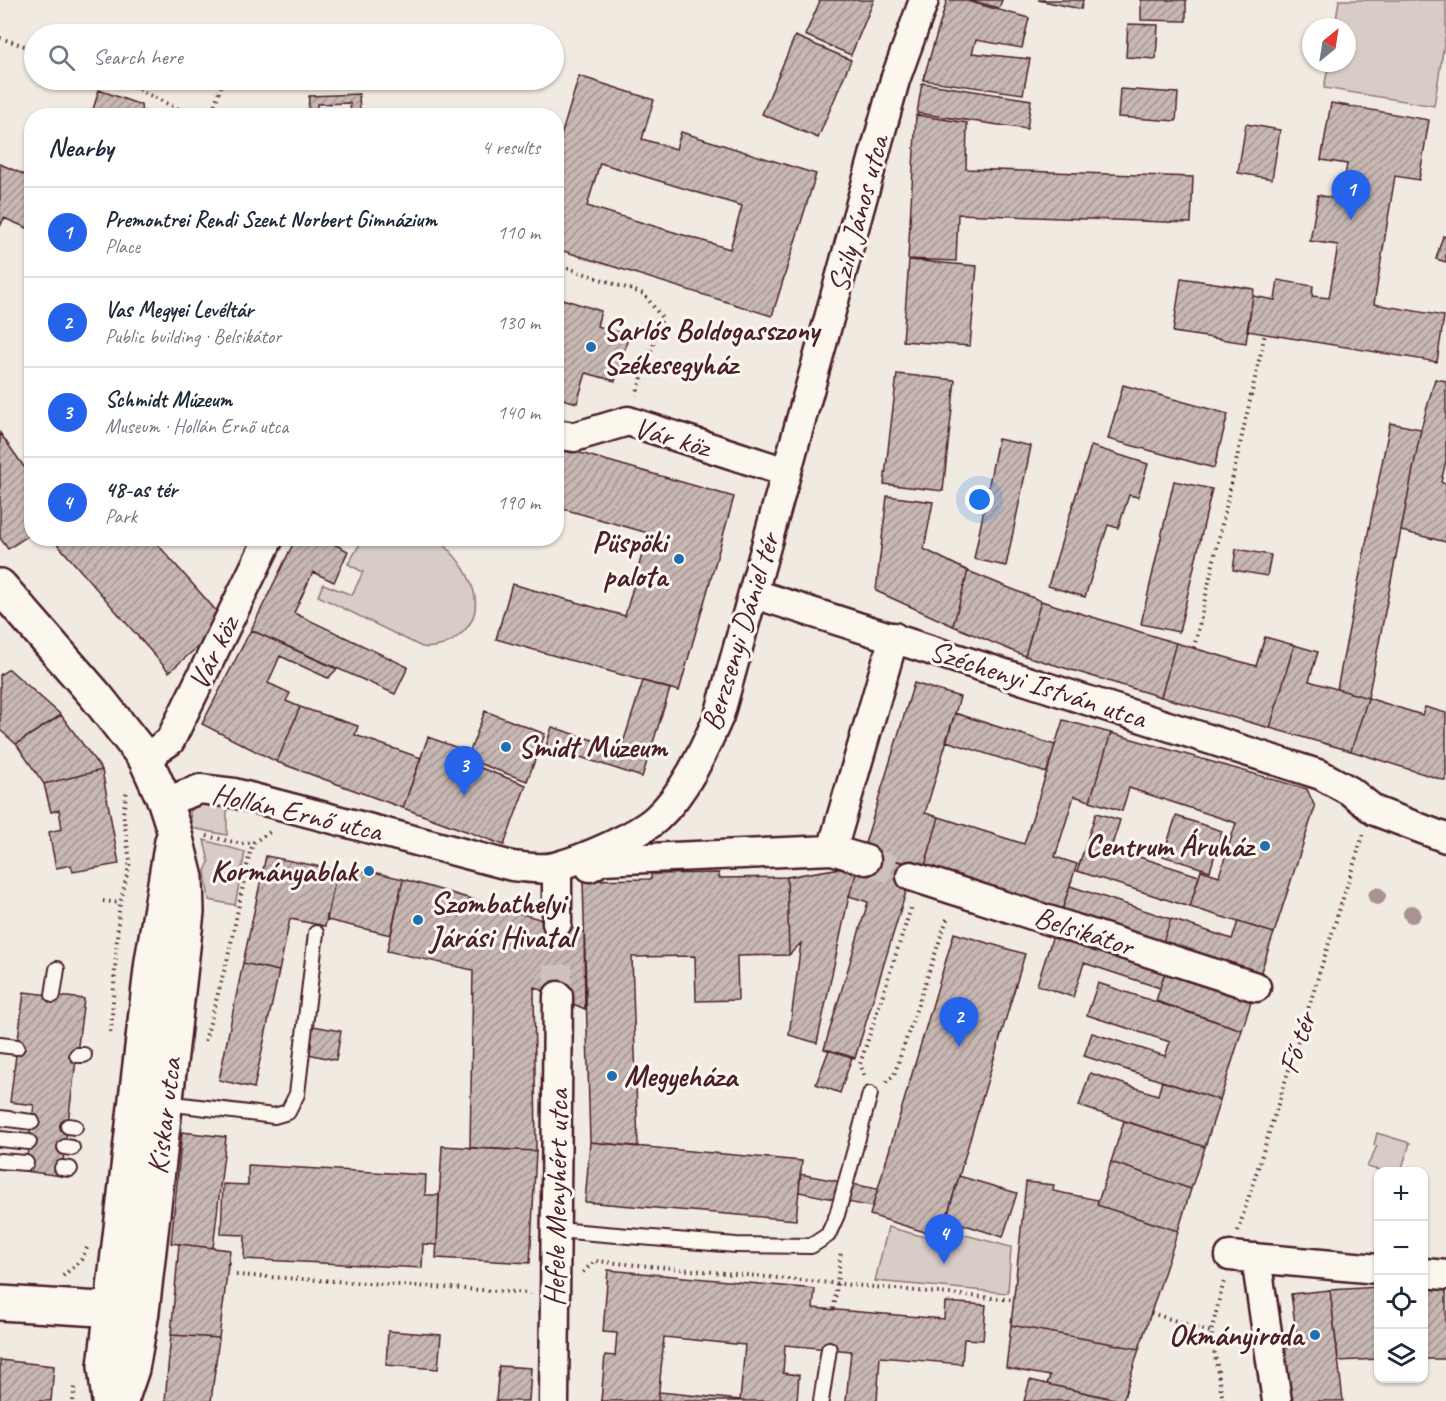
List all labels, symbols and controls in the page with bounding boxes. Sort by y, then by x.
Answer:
north arrow [1302,18,1356,72]
search box [24,24,564,90]
icon: search [45,41,78,74]
text: Search here [93,43,183,71]
street label: Szily János utca [819,129,898,297]
text: Nearby [48,131,113,164]
text: 4 results [481,135,540,160]
pin: 1 [1332,170,1370,220]
text: Premontrei Rendi Szent Norbert Gimnázium [105,206,437,234]
text: 1 [63,220,72,245]
text: 110 m [497,220,540,245]
text: Place [105,234,140,259]
text: Vas Megyei Levéltár [105,296,253,324]
text: 2 [63,310,72,335]
text: 130 m [497,310,540,335]
place label: Sarlós Boldogasszony Székesegyház [603,311,822,383]
text: Public building · Belsikátor [105,324,281,349]
marker: Sarlós Boldogasszony Székesegyház [584,340,598,354]
text: Schmidt Múzeum [105,386,232,414]
text: 3 [63,400,72,425]
text: 140 m [497,400,540,425]
street label: Vár köz [630,408,718,467]
text: Museum · Hollán Ernő utca [105,414,288,439]
text: 48-as tér [105,476,177,504]
your location [965,485,994,514]
text: 4 [63,490,72,515]
text: 190 m [497,490,540,515]
text: Park [105,504,137,529]
place label: Püspöki palota [592,523,671,595]
street label: Berzsenyi Dániel tér [692,526,789,735]
marker: Püspöki palota [672,552,686,566]
street label: Vár köz [179,607,248,696]
street label: Széchenyi István utca [925,631,1153,737]
place label: Smidt Múzeum [518,728,669,766]
marker: Smidt Múzeum [499,740,513,754]
pin: 3 [444,746,484,796]
street label: Hollán Ernő utca [208,774,388,850]
place label: Centrum Áruház [1085,827,1257,865]
marker: Centrum Áruház [1258,839,1272,853]
place label: Kormányablak [211,852,360,891]
marker: Kormányablak [362,864,376,878]
place label: Szombathelyi Járási Hivatal [428,884,580,956]
street label: Belsikátor [1030,897,1140,965]
marker: Szombathelyi Járási Hivatal [411,913,425,927]
pin: 2 [940,998,978,1047]
street label: Fő tér [1269,1005,1326,1078]
street label: Kiskar utca [138,1054,190,1176]
place label: Megyeháza [624,1057,740,1096]
marker: Megyeháza [605,1069,619,1083]
street label: Hefele Menyhért utca [535,1087,577,1307]
map controls [1374,1167,1428,1383]
button: + [1374,1167,1428,1221]
pin: 4 [924,1214,964,1264]
button: − [1374,1221,1428,1275]
button: locate [1374,1275,1428,1329]
place label: Okmányiroda [1169,1316,1305,1355]
marker: Okmányiroda [1308,1328,1322,1342]
button: layers [1374,1329,1428,1383]

